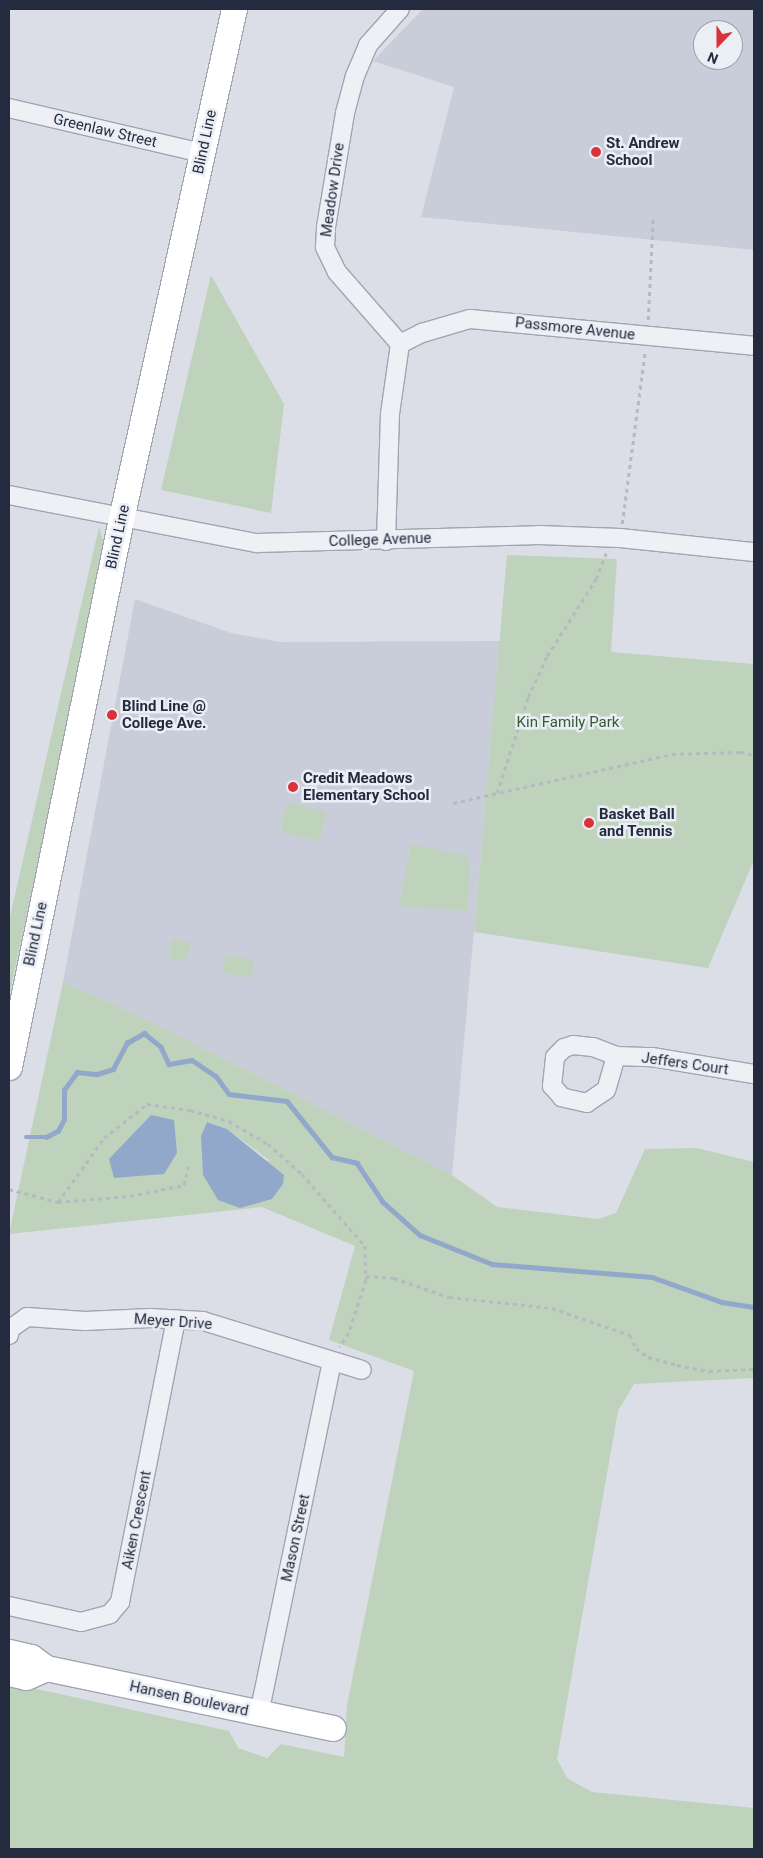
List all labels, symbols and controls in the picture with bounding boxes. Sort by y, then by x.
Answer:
north arrow [693,20,743,70]
text: N [705,49,720,67]
street label: Blind Line [189,108,221,176]
street label: Greenlaw Street [51,110,159,152]
place label: St. Andrew School [606,134,680,169]
street label: Meadow Drive [317,142,349,238]
marker: St. Andrew School [590,146,602,158]
street label: Passmore Avenue [514,314,636,344]
street label: Blind Line [102,503,134,571]
street label: College Avenue [328,529,432,551]
place label: Blind Line @ College Ave. [122,697,206,732]
marker: Blind Line @ College Ave. [106,709,118,721]
park label: Kin Family Park [517,714,619,732]
place label: Credit Meadows Elementary School [303,769,429,804]
marker: Credit Meadows Elementary School [287,781,299,793]
place label: Basket Ball and Tennis [599,805,675,840]
marker: Basket Ball and Tennis [583,817,595,829]
street label: Blind Line [20,900,52,968]
street label: Jeffers Court [640,1049,730,1079]
street label: Meyer Drive [133,1310,213,1334]
street label: Aiken Crescent [119,1469,155,1571]
street label: Mason Street [278,1493,314,1583]
street label: Hansen Boulevard [128,1678,250,1720]

